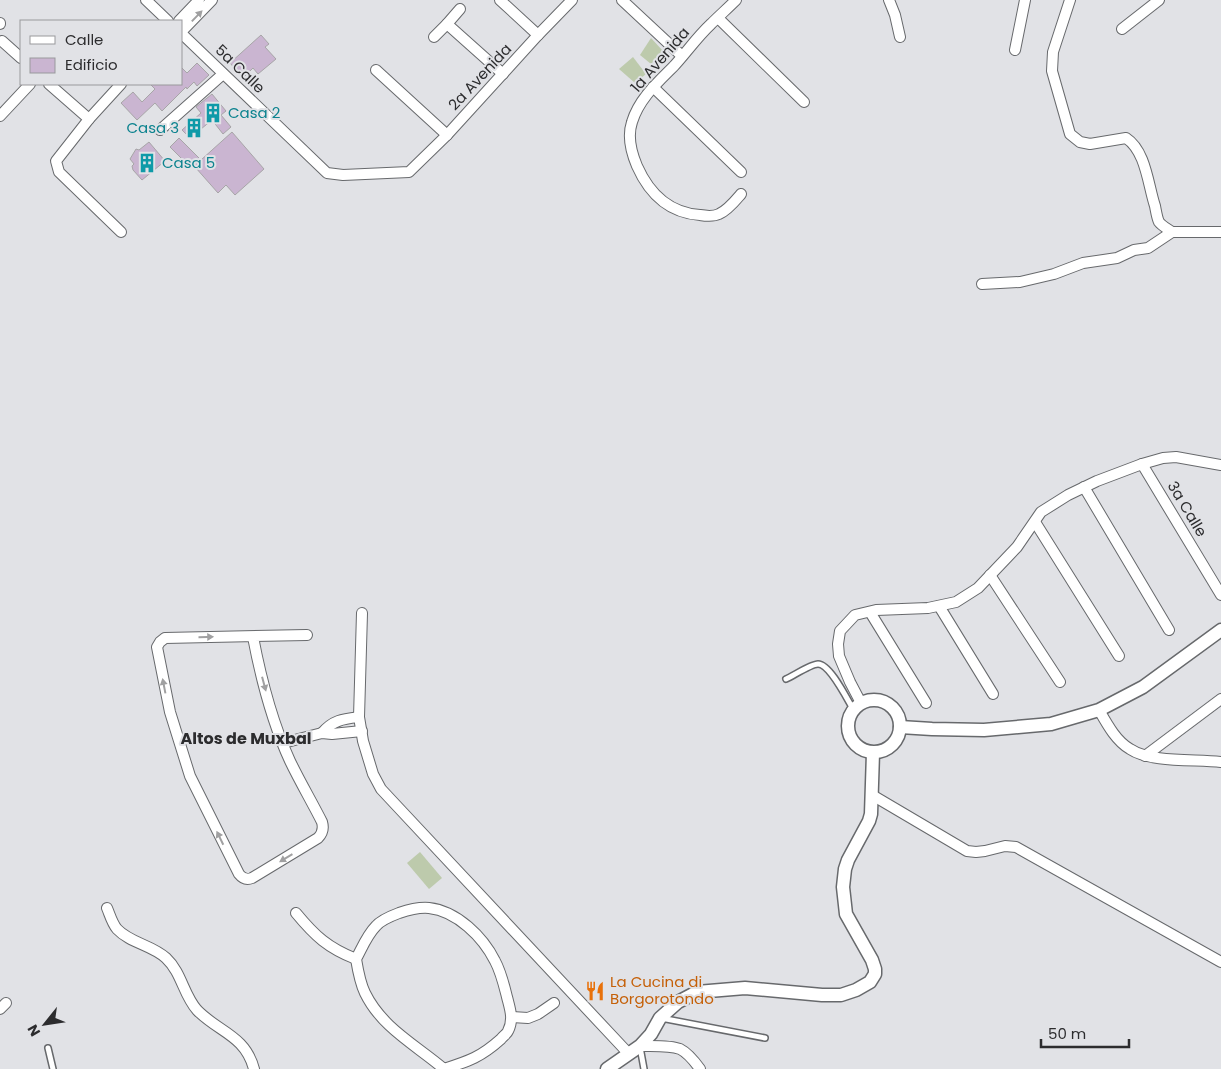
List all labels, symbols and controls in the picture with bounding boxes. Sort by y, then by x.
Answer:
one-way arrow [191,10,203,22]
legend [20,20,182,85]
street label: 1a Avenida [625,22,694,97]
text: Calle [65,29,103,50]
street label: 2a Avenida [443,39,516,115]
street label: 5a Calle [211,40,270,98]
text: Edificio [65,54,118,75]
building icon: Casa 2 [202,102,224,124]
place label: Casa 2 [228,102,280,123]
place label: Casa 3 [126,117,179,138]
building icon: Casa 3 [183,117,205,139]
building icon: Casa 5 [136,152,158,174]
place label: Casa 5 [162,152,215,173]
street label: 3a Calle [1163,477,1212,540]
one-way arrow [198,633,214,641]
one-way arrow [260,677,268,692]
one-way arrow [160,678,168,694]
district label: Altos de Muxbal [181,727,311,750]
one-way arrow [216,831,224,845]
one-way arrow [279,853,292,862]
place label: La Cucina di Borgorotondo [610,971,714,1009]
restaurant icon: La Cucina di Borgorotondo [584,980,606,1002]
north arrow [20,999,70,1049]
scale bar [1041,1016,1128,1048]
text: N [22,1021,45,1040]
text: 50 m [1048,1023,1086,1044]

